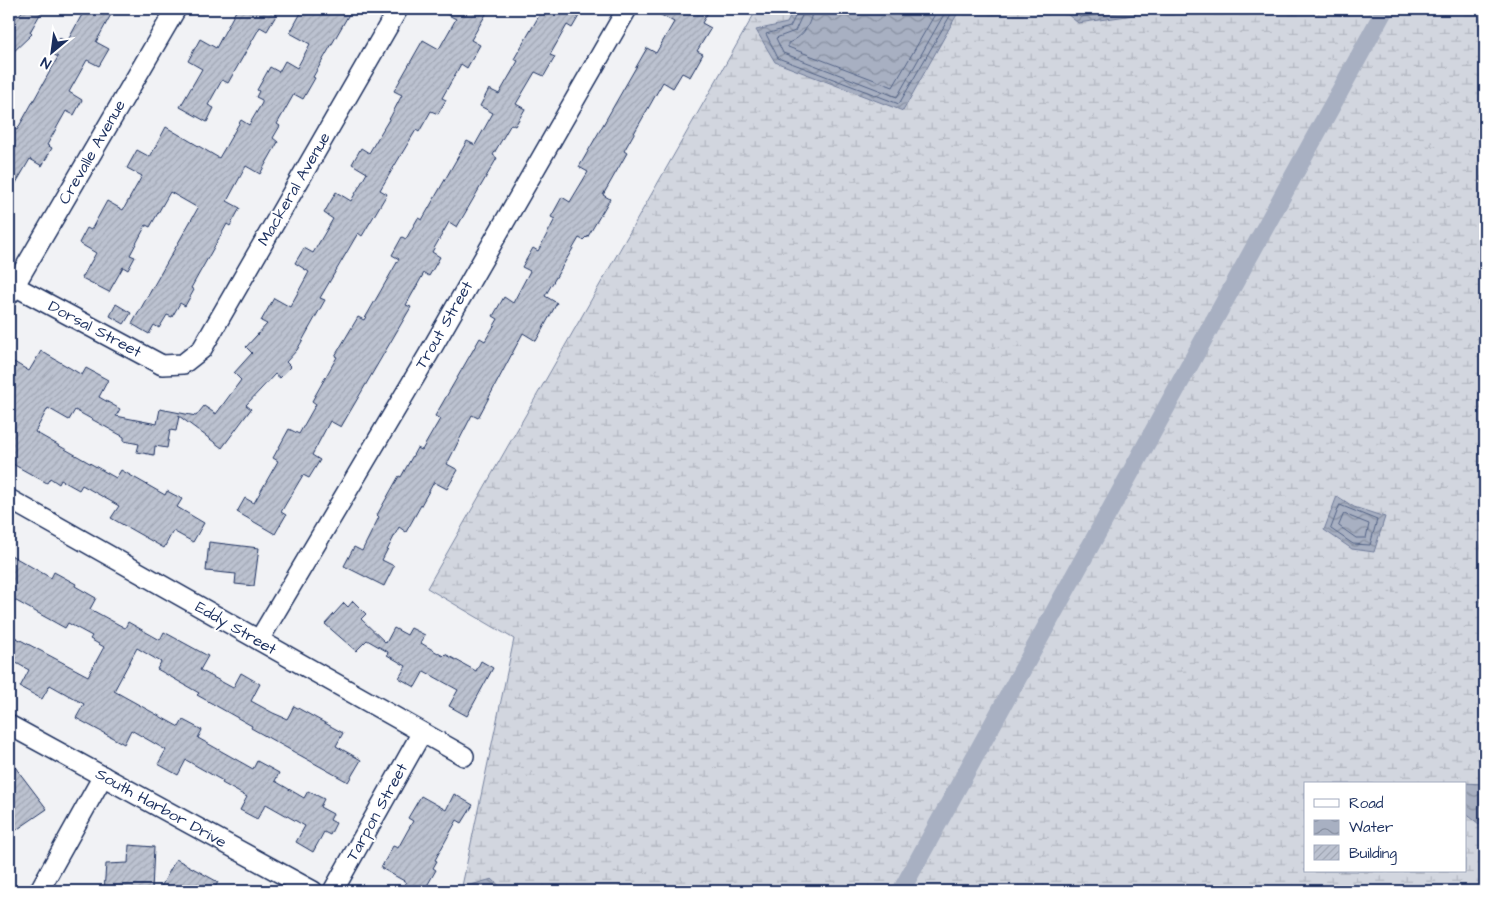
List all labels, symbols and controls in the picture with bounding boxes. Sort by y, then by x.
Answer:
north arrow [28,28,78,78]
text: N [37,52,55,73]
street label: Crevalle Avenue [53,95,131,208]
street label: Mackeral Avenue [253,128,336,250]
street label: Trout Street [410,277,478,373]
street label: Dorsal Street [45,295,146,363]
street label: Eddy Street [191,596,281,661]
street label: Tarpon Street [341,759,413,865]
street label: South Harbor Drive [92,763,231,853]
legend [1304,782,1466,872]
text: Road [1349,793,1384,814]
text: Water [1349,817,1393,838]
text: Building [1349,843,1397,865]

